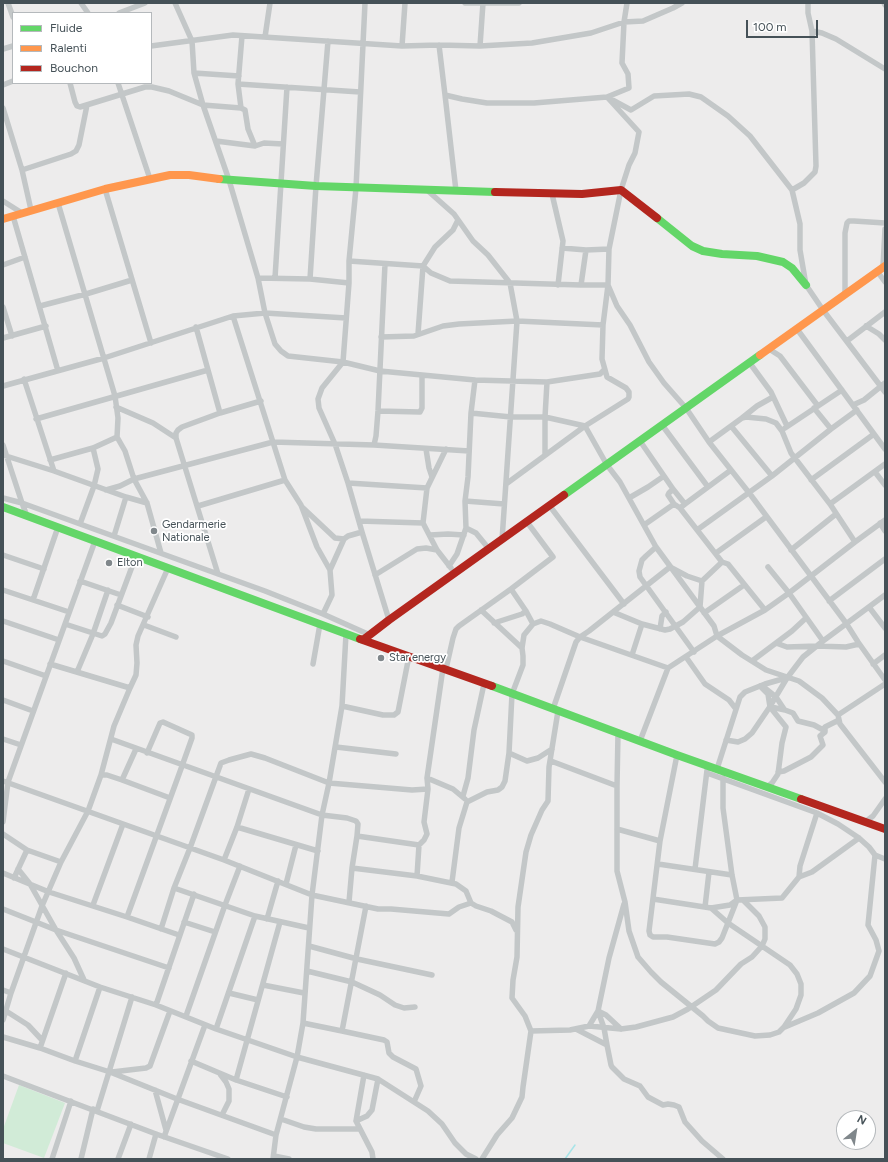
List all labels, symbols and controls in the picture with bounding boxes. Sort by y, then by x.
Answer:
legend [12,12,152,84]
scale bar [748,12,820,38]
text: 100 m [753,20,787,34]
text: Fluide [50,21,82,35]
text: Ralenti [50,41,87,55]
text: Bouchon [50,61,98,75]
place label: Gendarmerie Nationale [162,518,226,544]
marker: Gendarmerie Nationale [149,526,159,536]
place label: Elton [117,556,143,570]
marker: Elton [104,558,114,568]
place label: Star energy [389,651,446,665]
marker: Star energy [376,653,386,663]
north arrow [836,1110,876,1150]
text: N [855,1112,869,1128]

